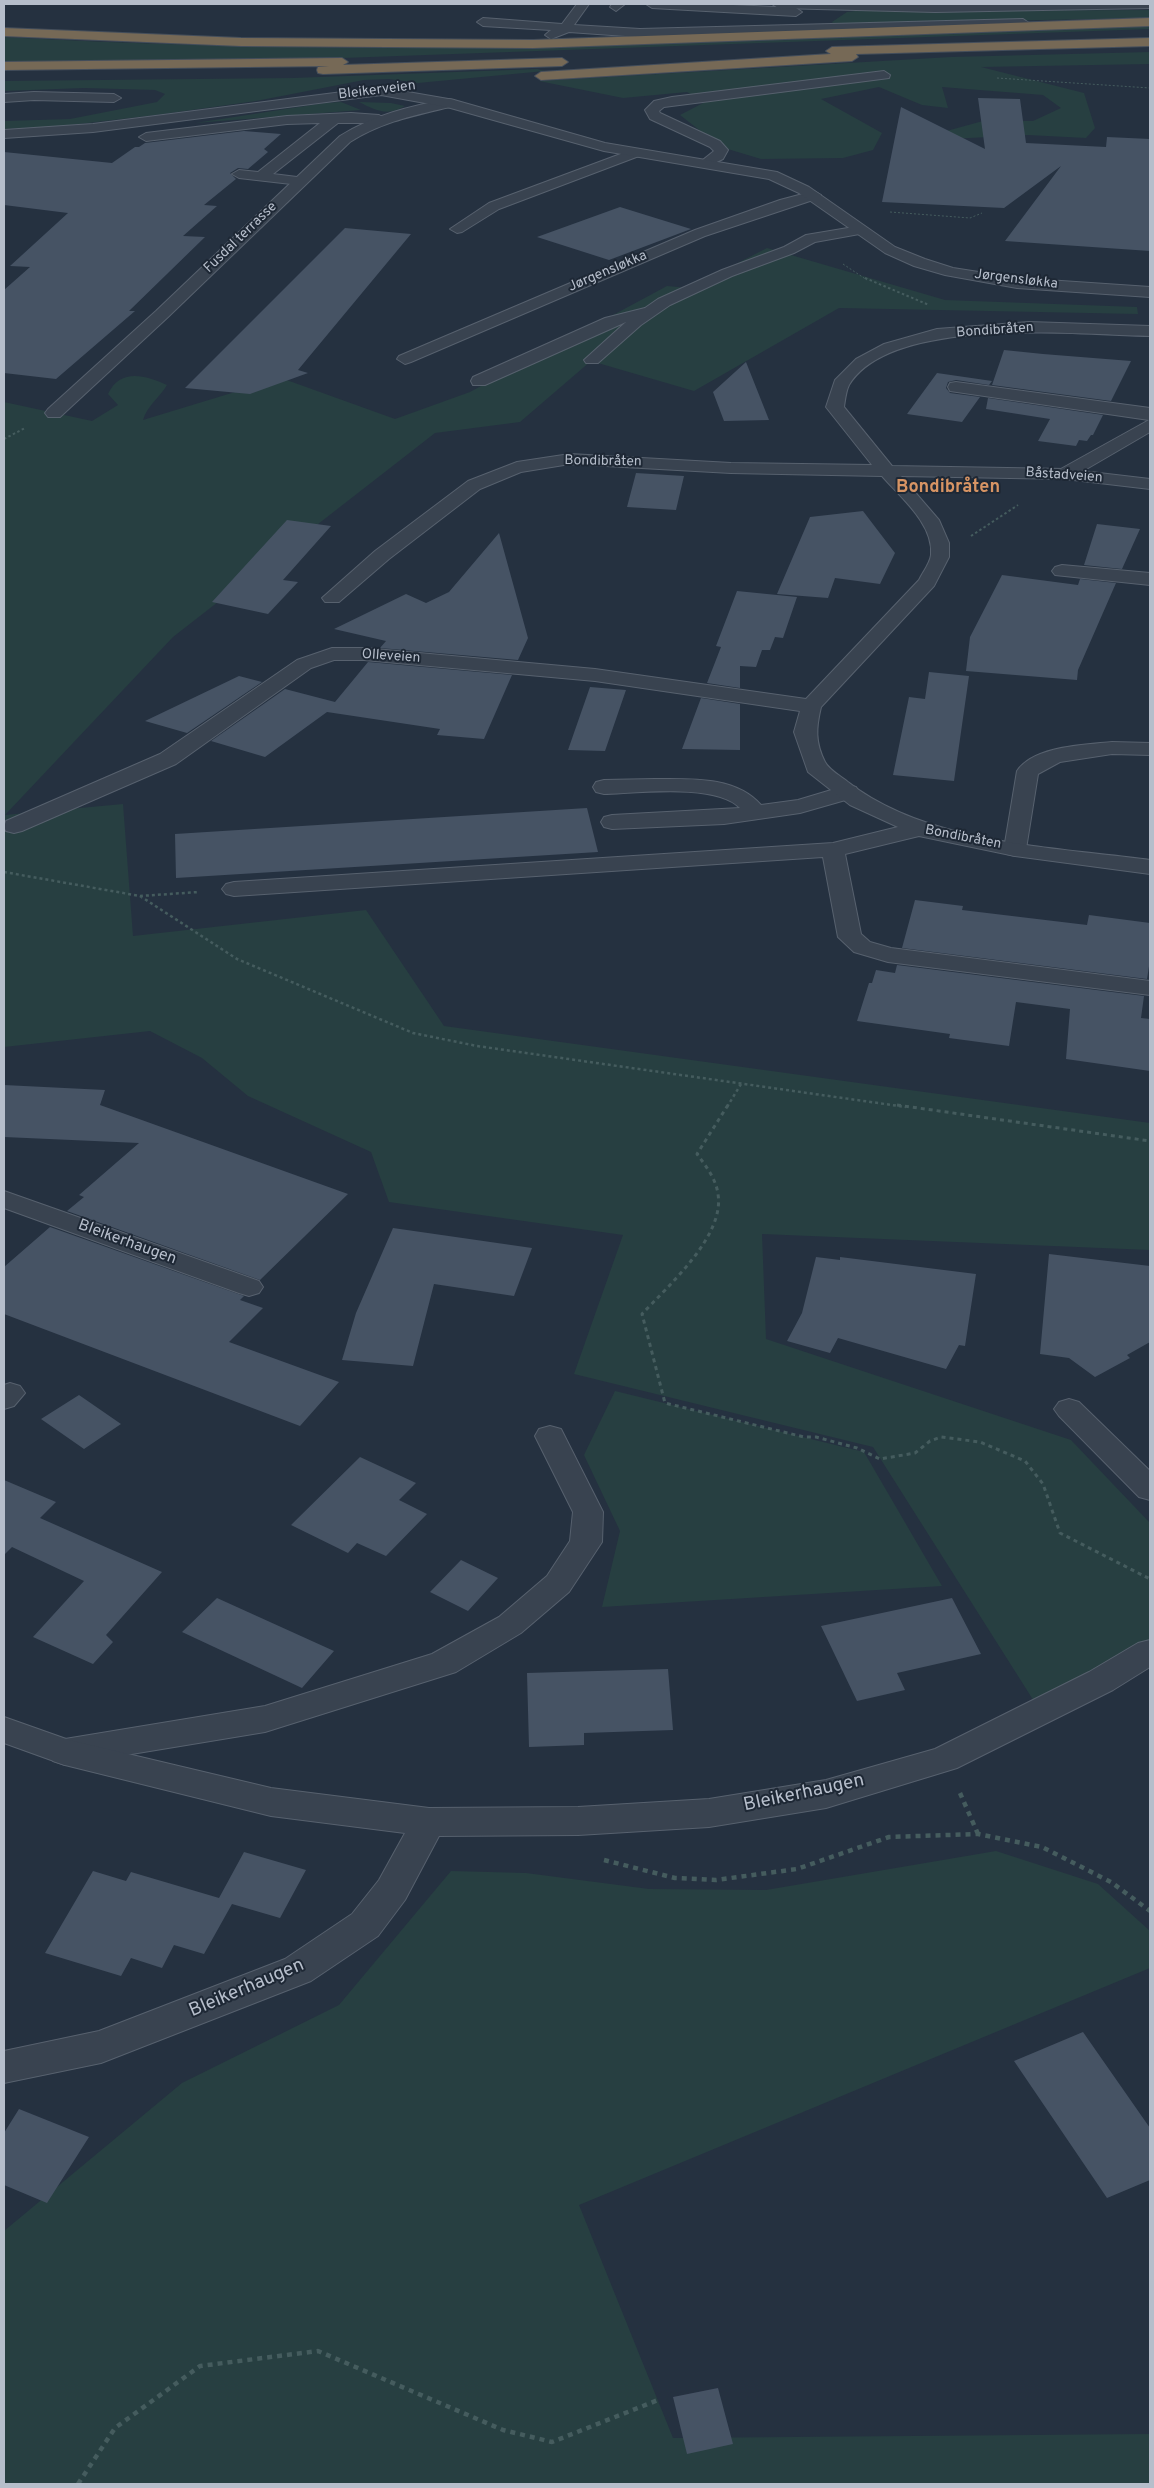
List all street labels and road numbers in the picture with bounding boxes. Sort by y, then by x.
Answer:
street label: Bleikerveien [337,78,417,104]
street label: Fusdal terrasse [201,199,281,277]
street label: Jørgensløkka [566,248,650,296]
street label: Jørgensløkka [973,267,1059,293]
street label: Bondibråten [956,320,1034,342]
street label: Bondibråten [564,453,642,471]
street label: Båstadveien [1025,465,1103,487]
street label: Olleveien [361,647,421,667]
street label: Bondibråten [923,822,1003,854]
street label: Bleikerhaugen [75,1216,179,1270]
street label: Bleikerhaugen [742,1770,866,1818]
street label: Bleikerhaugen [186,1955,308,2023]

